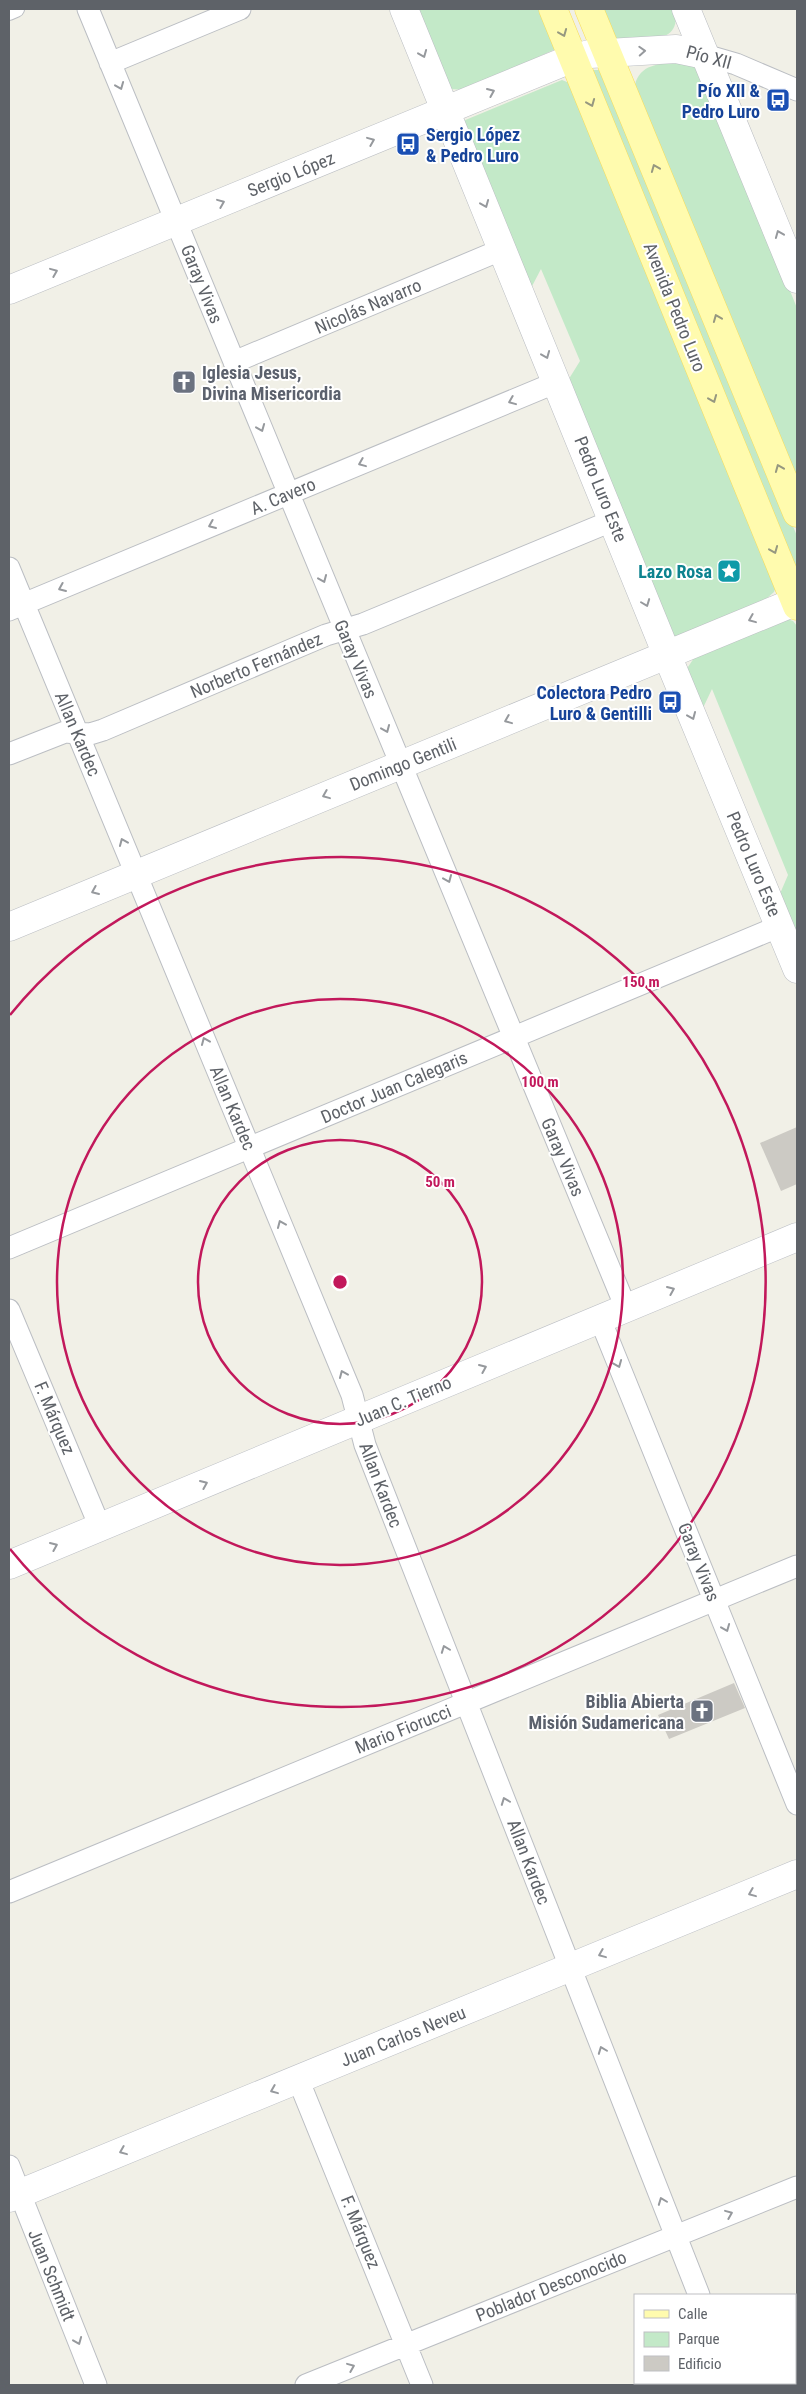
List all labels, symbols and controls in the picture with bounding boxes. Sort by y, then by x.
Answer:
one-way arrow [556,28,567,37]
street label: Pío XII [684,41,734,73]
one-way arrow [638,46,646,57]
one-way arrow [417,49,427,58]
place label: Pío XII & Pedro Luro [682,80,761,122]
one-way arrow [113,81,124,90]
one-way arrow [486,87,495,98]
bus stop icon: Pío XII & Pedro Luro [765,87,791,113]
one-way arrow [585,98,596,107]
place label: Sergio López & Pedro Luro [426,124,520,166]
bus stop icon: Sergio López & Pedro Luro [395,131,421,157]
one-way arrow [366,137,375,147]
street label: Sergio López [244,147,338,201]
one-way arrow [651,164,661,173]
one-way arrow [216,199,225,209]
one-way arrow [478,199,489,208]
one-way arrow [774,230,785,239]
street label: Avenida Pedro Luro [640,239,710,375]
street label: Garay Vivas [177,242,227,326]
one-way arrow [49,267,58,278]
street label: Nicolás Navarro [312,274,424,338]
one-way arrow [712,314,723,323]
one-way arrow [540,350,550,359]
place label: Iglesia Jesus, Divina Misericordia [202,362,341,404]
church icon: Iglesia Jesus, Divina Misericordia [171,369,197,395]
one-way arrow [508,394,517,405]
one-way arrow [706,394,717,403]
one-way arrow [256,424,266,432]
street label: Pedro Luro Este [570,433,632,545]
one-way arrow [358,457,367,467]
one-way arrow [774,464,785,473]
street label: A. Cavero [247,473,319,519]
one-way arrow [208,519,217,530]
one-way arrow [769,545,779,553]
place icon: Lazo Rosa [716,558,742,584]
place label: Lazo Rosa [638,561,712,582]
one-way arrow [317,574,328,583]
one-way arrow [58,581,67,592]
one-way arrow [641,598,651,606]
one-way arrow [748,613,757,624]
street label: Garay Vivas [330,617,382,701]
street label: Norberto Fernández [187,628,325,702]
place label: Colectora Pedro Luro & Gentilli [537,682,652,724]
street label: Allan Kardec [51,689,105,779]
bus stop icon: Colectora Pedro Luro & Gentilli [657,689,683,715]
one-way arrow [686,711,697,720]
one-way arrow [505,714,513,724]
one-way arrow [379,724,390,733]
street label: Domingo Gentili [347,733,459,795]
one-way arrow [322,789,331,800]
street label: Pedro Luro Este [722,808,786,920]
one-way arrow [119,839,129,847]
one-way arrow [441,874,452,883]
one-way arrow [91,885,100,896]
text: 150 m [622,973,660,991]
one-way arrow [201,1037,212,1046]
street label: Doctor Juan Calegaris [318,1047,470,1127]
street label: Allan Kardec [206,1063,260,1153]
text: 100 m [521,1073,559,1091]
street label: Garay Vivas [537,1115,589,1199]
text: 50 m [425,1173,455,1191]
one-way arrow [276,1220,286,1228]
centre of rings [331,1273,349,1291]
one-way arrow [666,1285,675,1296]
one-way arrow [612,1359,623,1368]
one-way arrow [478,1364,487,1374]
one-way arrow [339,1370,349,1379]
street label: Juan C. Tierno [352,1371,454,1431]
street label: F. Márquez [30,1378,80,1458]
street label: Allan Kardec [355,1439,407,1531]
one-way arrow [199,1480,208,1490]
street label: Garay Vivas [674,1520,724,1604]
one-way arrow [49,1542,58,1553]
one-way arrow [720,1623,730,1632]
one-way arrow [441,1646,451,1654]
place label: Biblia Abierta Misión Sudamericana [529,1691,684,1733]
church icon: Biblia Abierta Misión Sudamericana [689,1698,715,1724]
street label: Mario Fiorucci [352,1700,454,1758]
one-way arrow [500,1797,511,1806]
street label: Allan Kardec [503,1816,555,1908]
one-way arrow [748,1886,757,1897]
one-way arrow [598,1948,607,1959]
street label: Juan Carlos Neveu [337,2001,469,2071]
one-way arrow [598,2046,608,2055]
one-way arrow [270,2084,278,2094]
one-way arrow [119,2145,128,2156]
street label: F. Márquez [337,2192,385,2272]
one-way arrow [657,2197,668,2206]
one-way arrow [724,2210,733,2221]
street label: Juan Schmidt [24,2226,80,2324]
street label: Poblador Desconocido [473,2246,629,2326]
legend [634,2294,796,2384]
text: Calle [678,2305,708,2323]
text: Parque [678,2330,720,2348]
one-way arrow [72,2336,82,2345]
text: Edificio [678,2355,721,2373]
one-way arrow [346,2363,355,2373]

